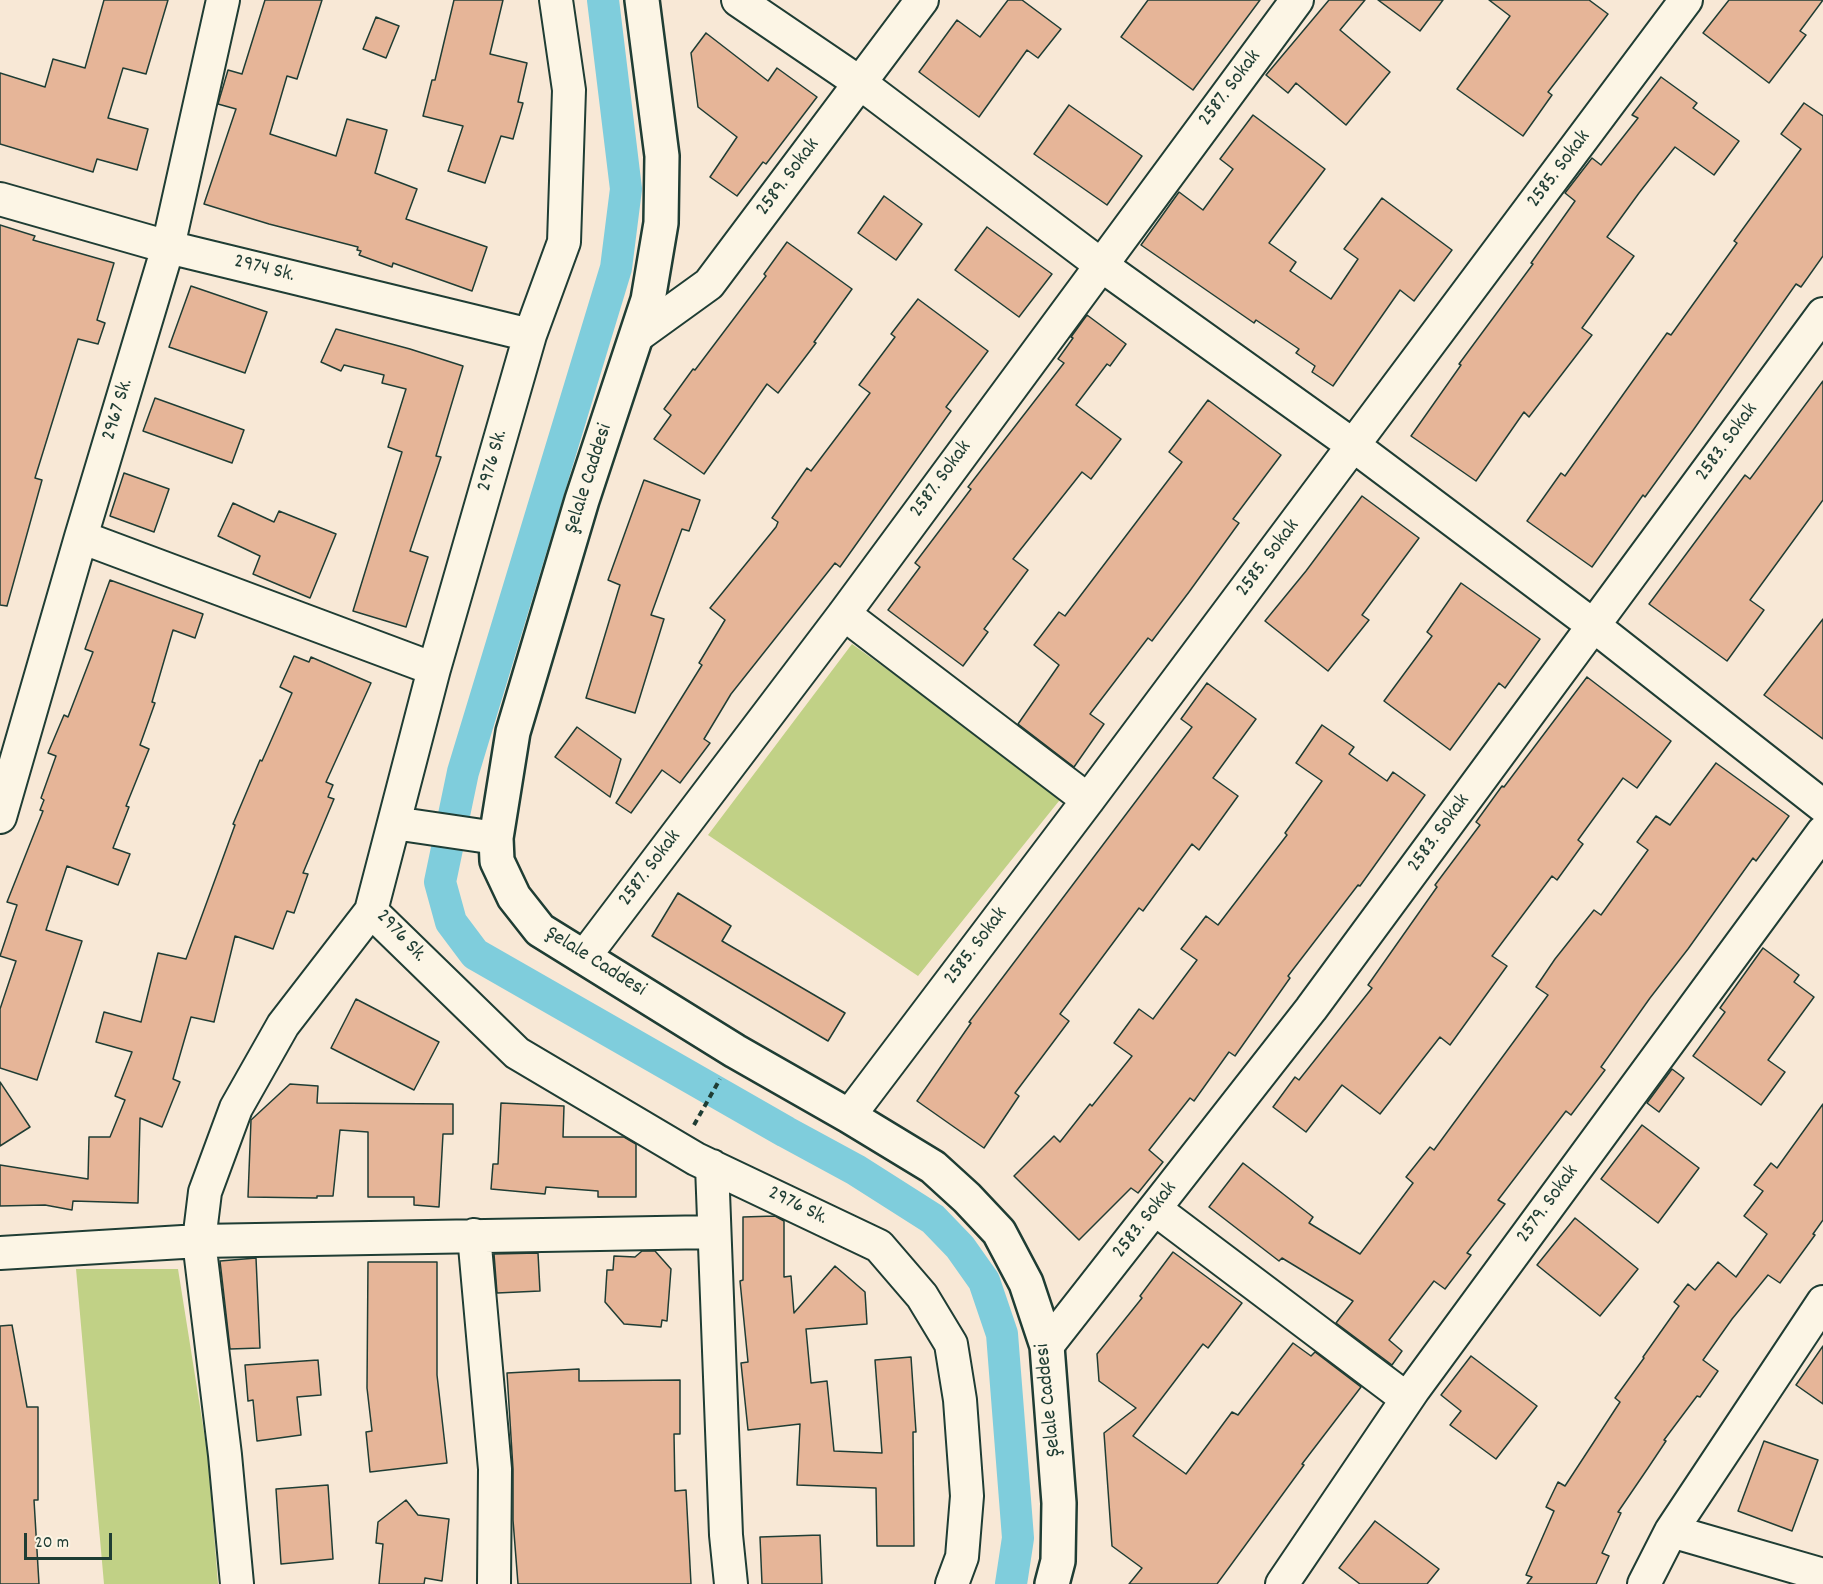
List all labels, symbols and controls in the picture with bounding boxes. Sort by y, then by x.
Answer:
street label: 2587. Sokak [1194,46,1268,132]
street label: 2585. Sokak [1523,126,1597,214]
street label: 2589. Sokak [752,134,826,222]
street label: 2974 Sk. [231,250,297,290]
street label: 2967 Sk. [98,376,140,444]
street label: 2583. Sokak [1691,399,1765,487]
street label: Şelale Caddesi [560,421,620,537]
street label: 2976 Sk. [473,427,515,495]
street label: 2587. Sokak [906,436,978,524]
street label: 2585. Sokak [1232,515,1306,603]
street label: 2583. Sokak [1403,790,1477,878]
street label: 2587. Sokak [614,826,688,912]
street label: 2585. Sokak [940,903,1014,991]
street label: 2976 Sk. [369,905,431,969]
street label: Şelale Caddesi [540,922,650,1004]
street label: 2579. Sokak [1512,1161,1586,1249]
street label: 2583. Sokak [1108,1178,1184,1264]
street label: 2976 Sk. [763,1182,831,1232]
street label: Şelale Caddesi [1032,1342,1068,1458]
scale bar [27,1521,116,1559]
text: 20 m [35,1531,69,1556]

